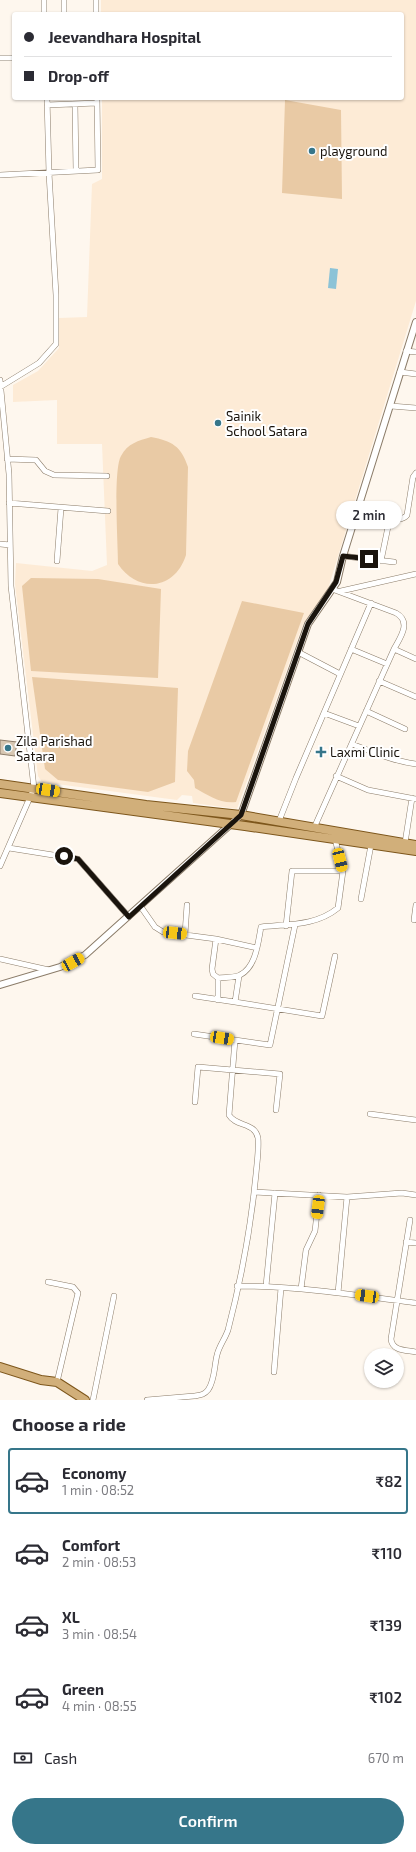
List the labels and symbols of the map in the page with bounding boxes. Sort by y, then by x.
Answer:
place label: playground [320,143,387,159]
marker: playground [307,146,317,156]
place label: Sainik School Satara [226,408,307,439]
marker: Sainik School Satara [213,418,223,428]
callout: 2 min [336,501,402,529]
route end [360,550,378,568]
place label: Zila Parishad Satara [16,733,92,764]
marker: Zila Parishad Satara [3,743,13,753]
place label: Laxmi Clinic [330,744,400,760]
marker: Laxmi Clinic [315,746,327,758]
car [35,782,61,798]
route start [55,847,73,865]
car [331,847,349,873]
car [162,926,188,940]
car [60,951,86,973]
car [209,1030,235,1046]
car [311,1194,325,1220]
car [354,1288,380,1304]

